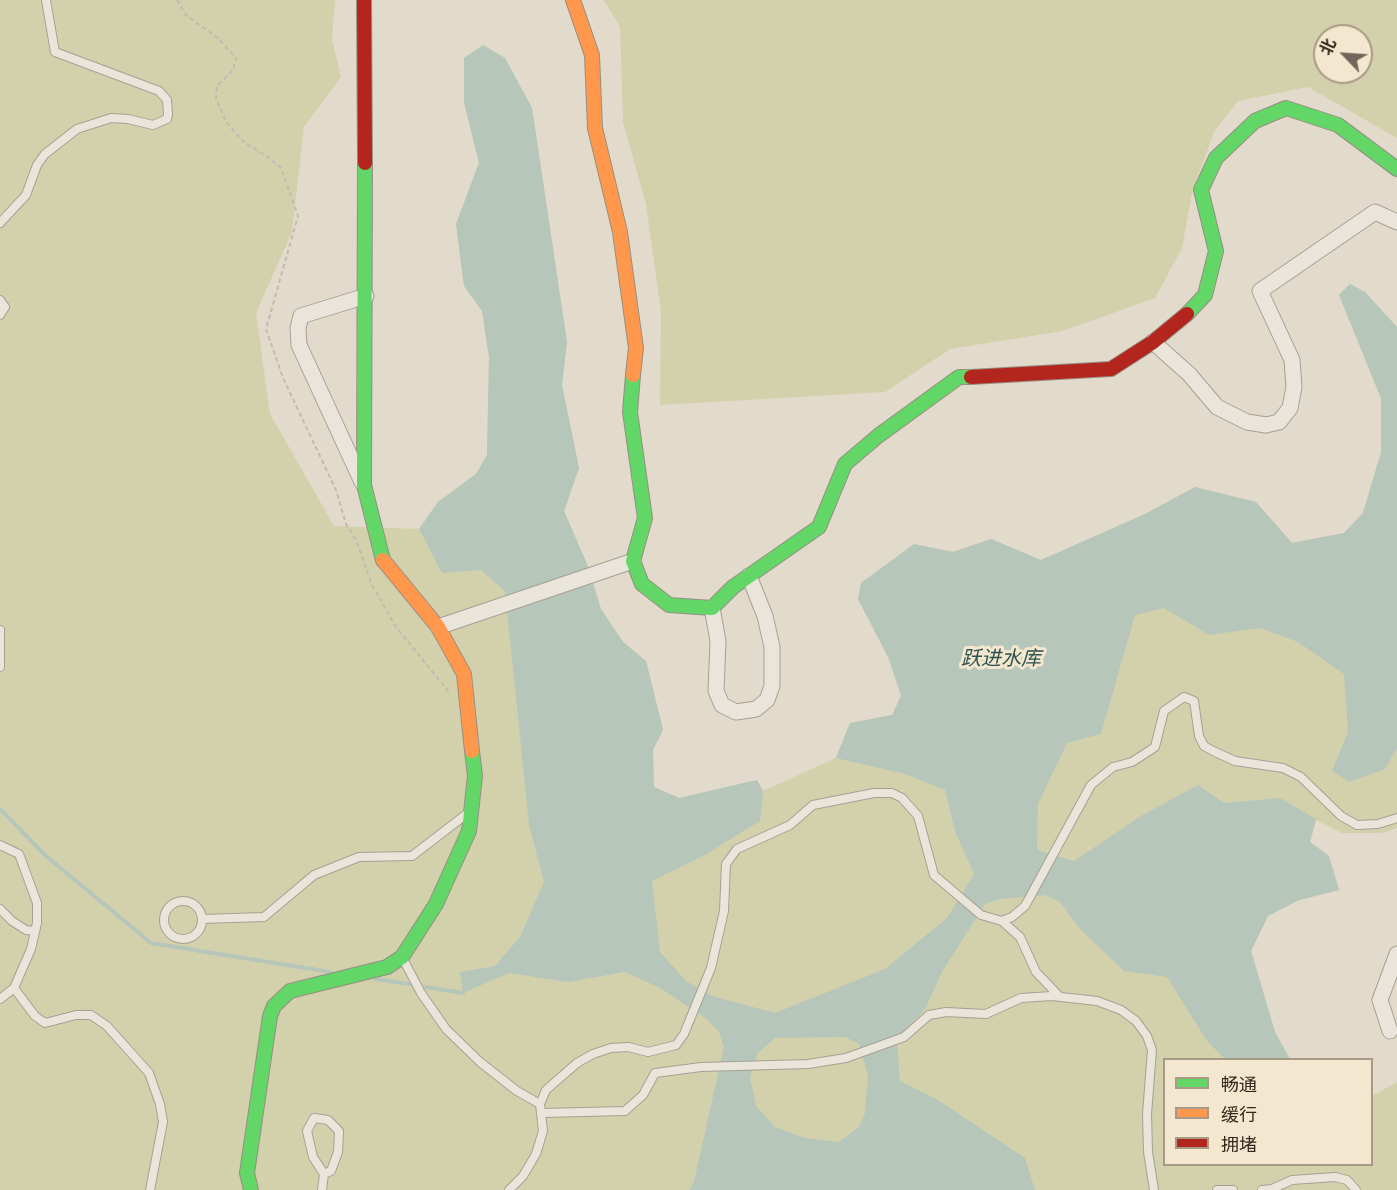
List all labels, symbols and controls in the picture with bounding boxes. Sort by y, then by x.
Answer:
north arrow [1313,24,1373,84]
text: 北 [1316,36,1340,58]
water label: 跃进水库 [961,647,1041,671]
legend [1163,1058,1373,1166]
text: 畅通 [1221,1074,1257,1095]
text: 缓行 [1221,1104,1257,1125]
text: 拥堵 [1221,1134,1257,1155]

